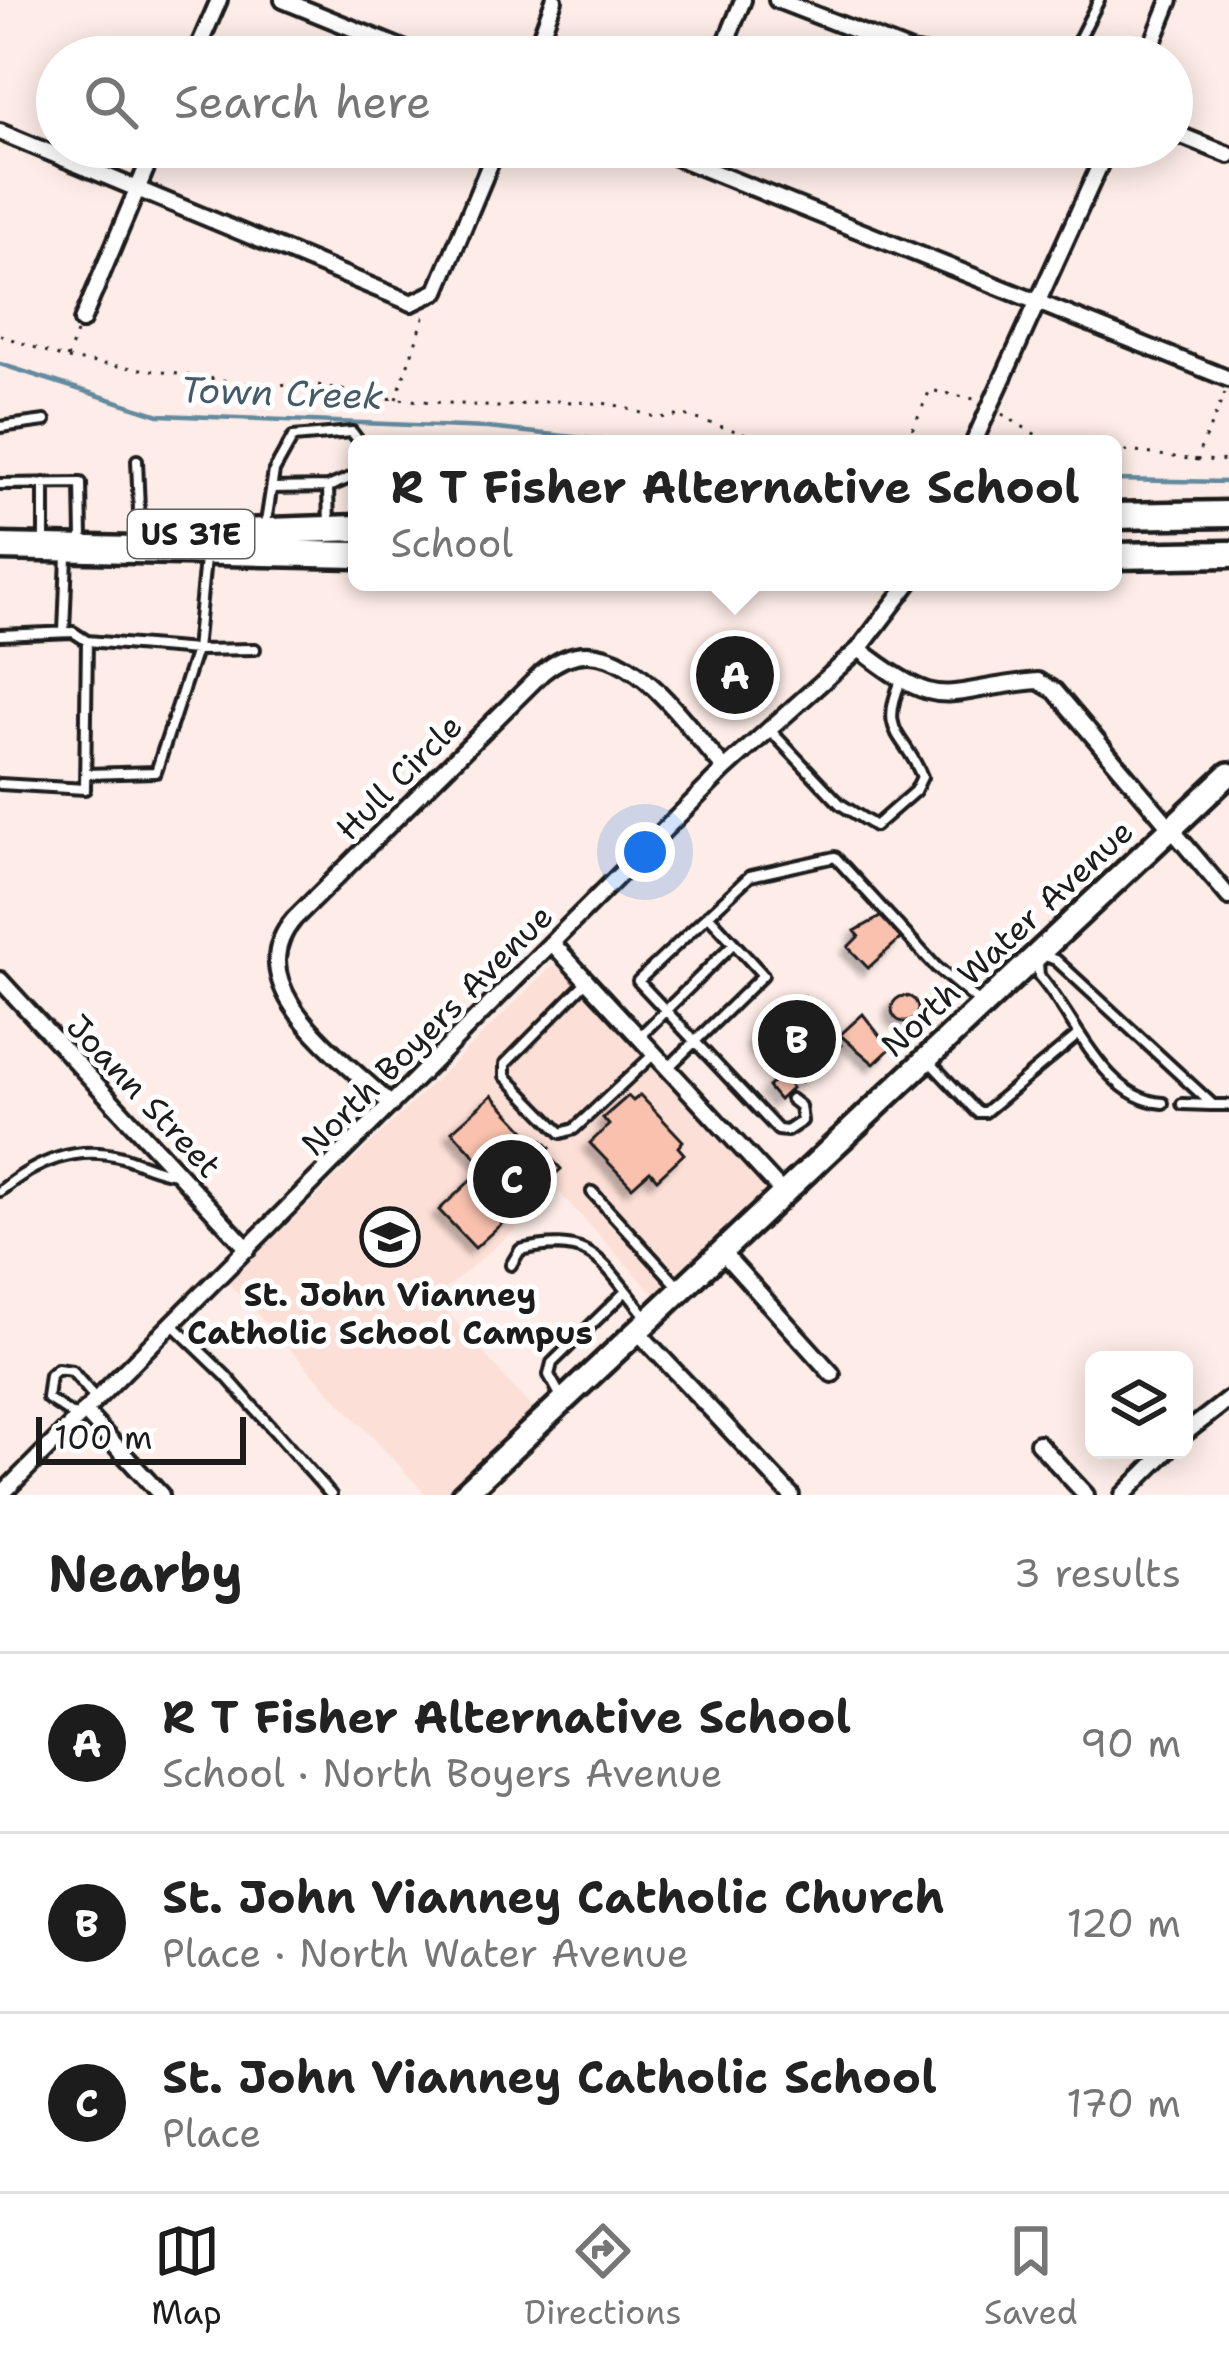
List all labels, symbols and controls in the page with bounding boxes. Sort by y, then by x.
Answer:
search box [36,36,1193,168]
icon: search [78,69,144,135]
text: Search here [174,72,431,132]
water label: Town Creek [180,365,385,421]
popup [348,435,1122,591]
text: R T Fisher Alternative School [390,457,1080,517]
road number: US 31E [128,510,254,558]
text: School [390,517,513,569]
pin: A [696,630,774,720]
street label: Hull Circle [326,704,472,850]
street label: North Water Avenue [871,809,1143,1067]
your location [615,822,675,882]
street label: North Boyers Avenue [291,894,563,1166]
pin: B [758,994,836,1084]
street label: Joann Street [56,1004,232,1188]
pin: C [473,1134,551,1224]
school or university icon: St. John Vianney Catholic School Campus [359,1206,421,1268]
place label: St. John Vianney Catholic School Campus [187,1272,593,1355]
map controls [1085,1351,1193,1459]
button: layers [1085,1351,1193,1459]
scale bar [36,1411,246,1464]
text: 100 m [54,1415,153,1460]
text: Nearby [48,1539,243,1607]
text: 3 results [1014,1547,1181,1599]
text: R T Fisher Alternative School [162,1687,851,1747]
text: A [72,1717,102,1769]
text: 90 m [1080,1717,1181,1769]
text: School · North Boyers Avenue [162,1747,723,1799]
text: St. John Vianney Catholic Church [162,1867,945,1927]
text: B [75,1897,99,1949]
text: 120 m [1066,1897,1181,1949]
text: Place · North Water Avenue [162,1927,689,1979]
text: St. John Vianney Catholic School [162,2047,937,2107]
text: C [75,2077,99,2129]
text: 170 m [1066,2077,1181,2129]
text: Place [162,2107,261,2159]
tab: Map [151,2218,222,2335]
tab: Directions [524,2218,682,2335]
tab: Saved [984,2218,1078,2335]

